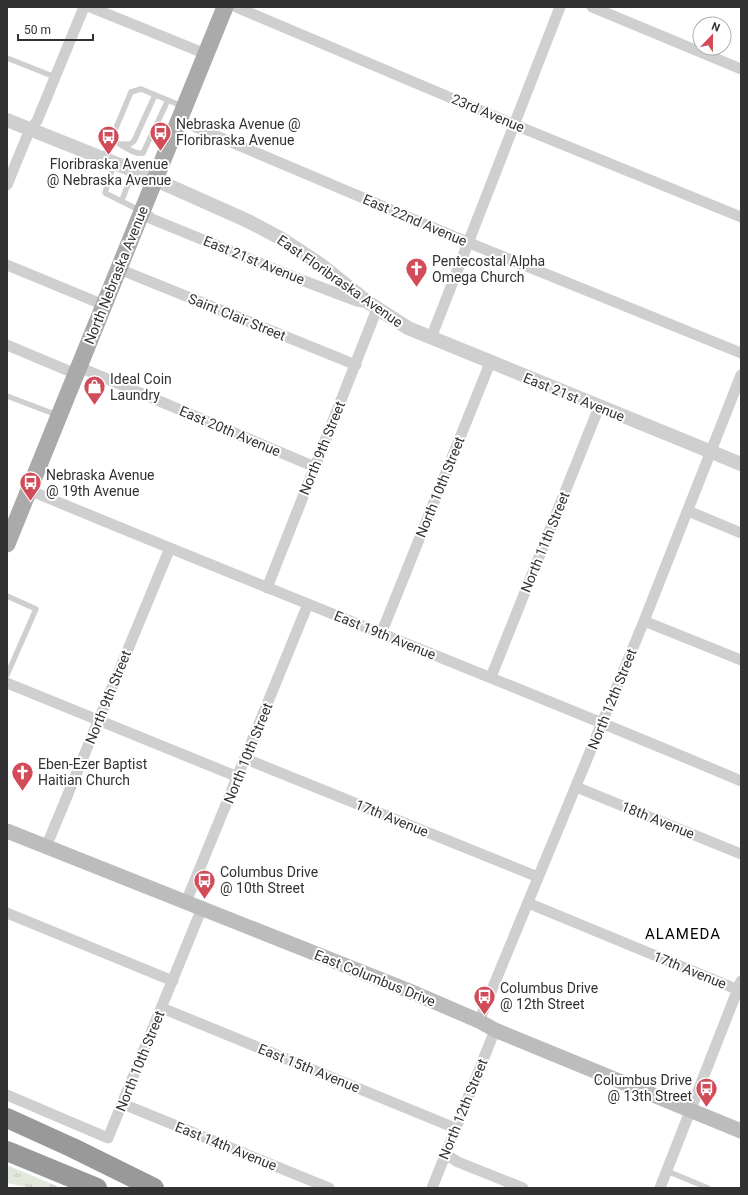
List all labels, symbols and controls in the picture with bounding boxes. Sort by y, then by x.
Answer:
scale bar [18,16,93,42]
north arrow [692,16,732,56]
text: N [710,20,722,35]
text: 50 m [24,23,51,37]
street label: 23rd Avenue [449,90,527,136]
place label: Nebraska Avenue @ Floribraska Avenue [176,116,301,148]
bus stop icon: Nebraska Avenue @ Floribraska Avenue [148,119,174,152]
bus stop icon: Floribraska Avenue @ Nebraska Avenue [96,123,122,156]
place label: Floribraska Avenue @ Nebraska Avenue [47,156,171,188]
street label: East 22nd Avenue [361,191,469,249]
street label: North Nebraska Avenue [81,204,151,346]
street label: East 21st Avenue [201,232,307,288]
street label: East Floribraska Avenue [274,232,406,330]
place label: Pentecostal Alpha Omega Church [432,253,545,285]
church icon: Pentecostal Alpha Omega Church [403,256,429,289]
street label: Saint Clair Street [186,290,289,344]
street label: East 21st Avenue [521,369,627,425]
place label: Ideal Coin Laundry [110,371,172,403]
shop icon: Ideal Coin Laundry [81,374,107,407]
street label: North 9th Street [296,399,348,497]
street label: East 20th Avenue [177,403,283,459]
street label: North 10th Street [412,434,468,540]
place label: Nebraska Avenue @ 19th Avenue [46,467,155,499]
bus stop icon: Nebraska Avenue @ 19th Avenue [17,470,43,503]
street label: North 11th Street [517,489,573,595]
street label: East 19th Avenue [332,607,438,663]
street label: North 12th Street [584,646,640,752]
street label: North 9th Street [82,648,134,746]
street label: North 10th Street [220,700,276,806]
place label: Eben-Ezer Baptist Haitian Church [38,756,148,788]
church icon: Eben-Ezer Baptist Haitian Church [10,759,36,792]
street label: 17th Avenue [353,796,431,840]
street label: 18th Avenue [619,798,697,842]
place label: Columbus Drive @ 10th Street [220,864,318,896]
bus stop icon: Columbus Drive @ 10th Street [191,867,217,900]
district label: ALAMEDA [645,925,721,943]
street label: East Columbus Drive [312,946,438,1010]
street label: 17th Avenue [651,948,729,992]
place label: Columbus Drive @ 12th Street [500,980,598,1012]
bus stop icon: Columbus Drive @ 12th Street [471,983,497,1016]
street label: North 10th Street [112,1008,168,1114]
street label: East 15th Avenue [256,1040,362,1096]
street label: North 12th Street [435,1056,491,1162]
place label: Columbus Drive @ 13th Street [594,1072,692,1104]
bus stop icon: Columbus Drive @ 13th Street [694,1075,720,1108]
street label: East 14th Avenue [173,1118,279,1174]

